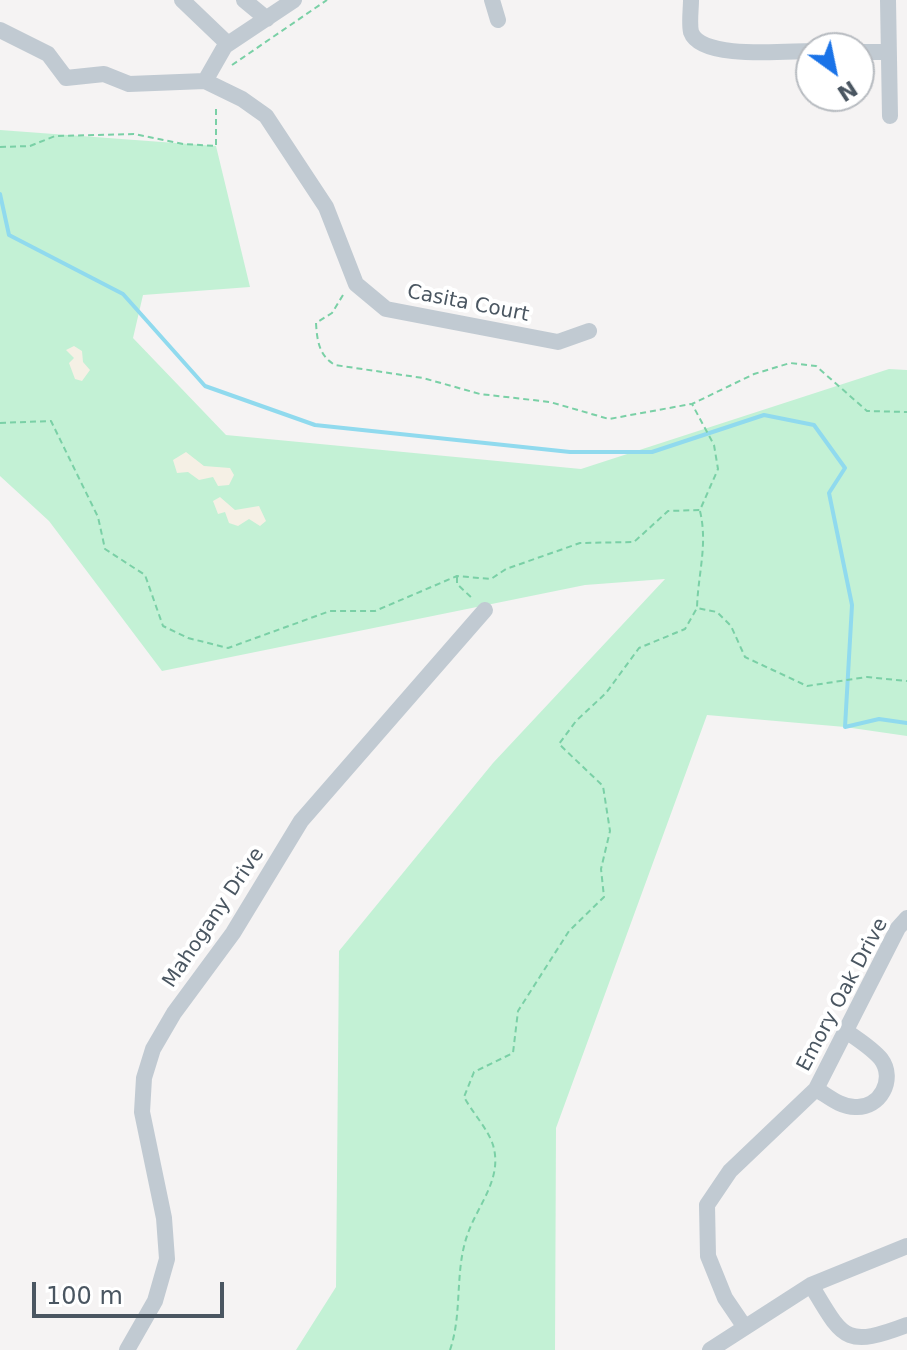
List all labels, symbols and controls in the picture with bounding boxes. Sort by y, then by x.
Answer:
north arrow [795,32,875,112]
text: N [833,75,862,106]
street label: Casita Court [405,280,531,328]
street label: Mahogany Drive [158,843,270,993]
street label: Emory Oak Drive [792,914,894,1076]
scale bar [36,1266,228,1316]
text: 100 m [46,1282,123,1310]

